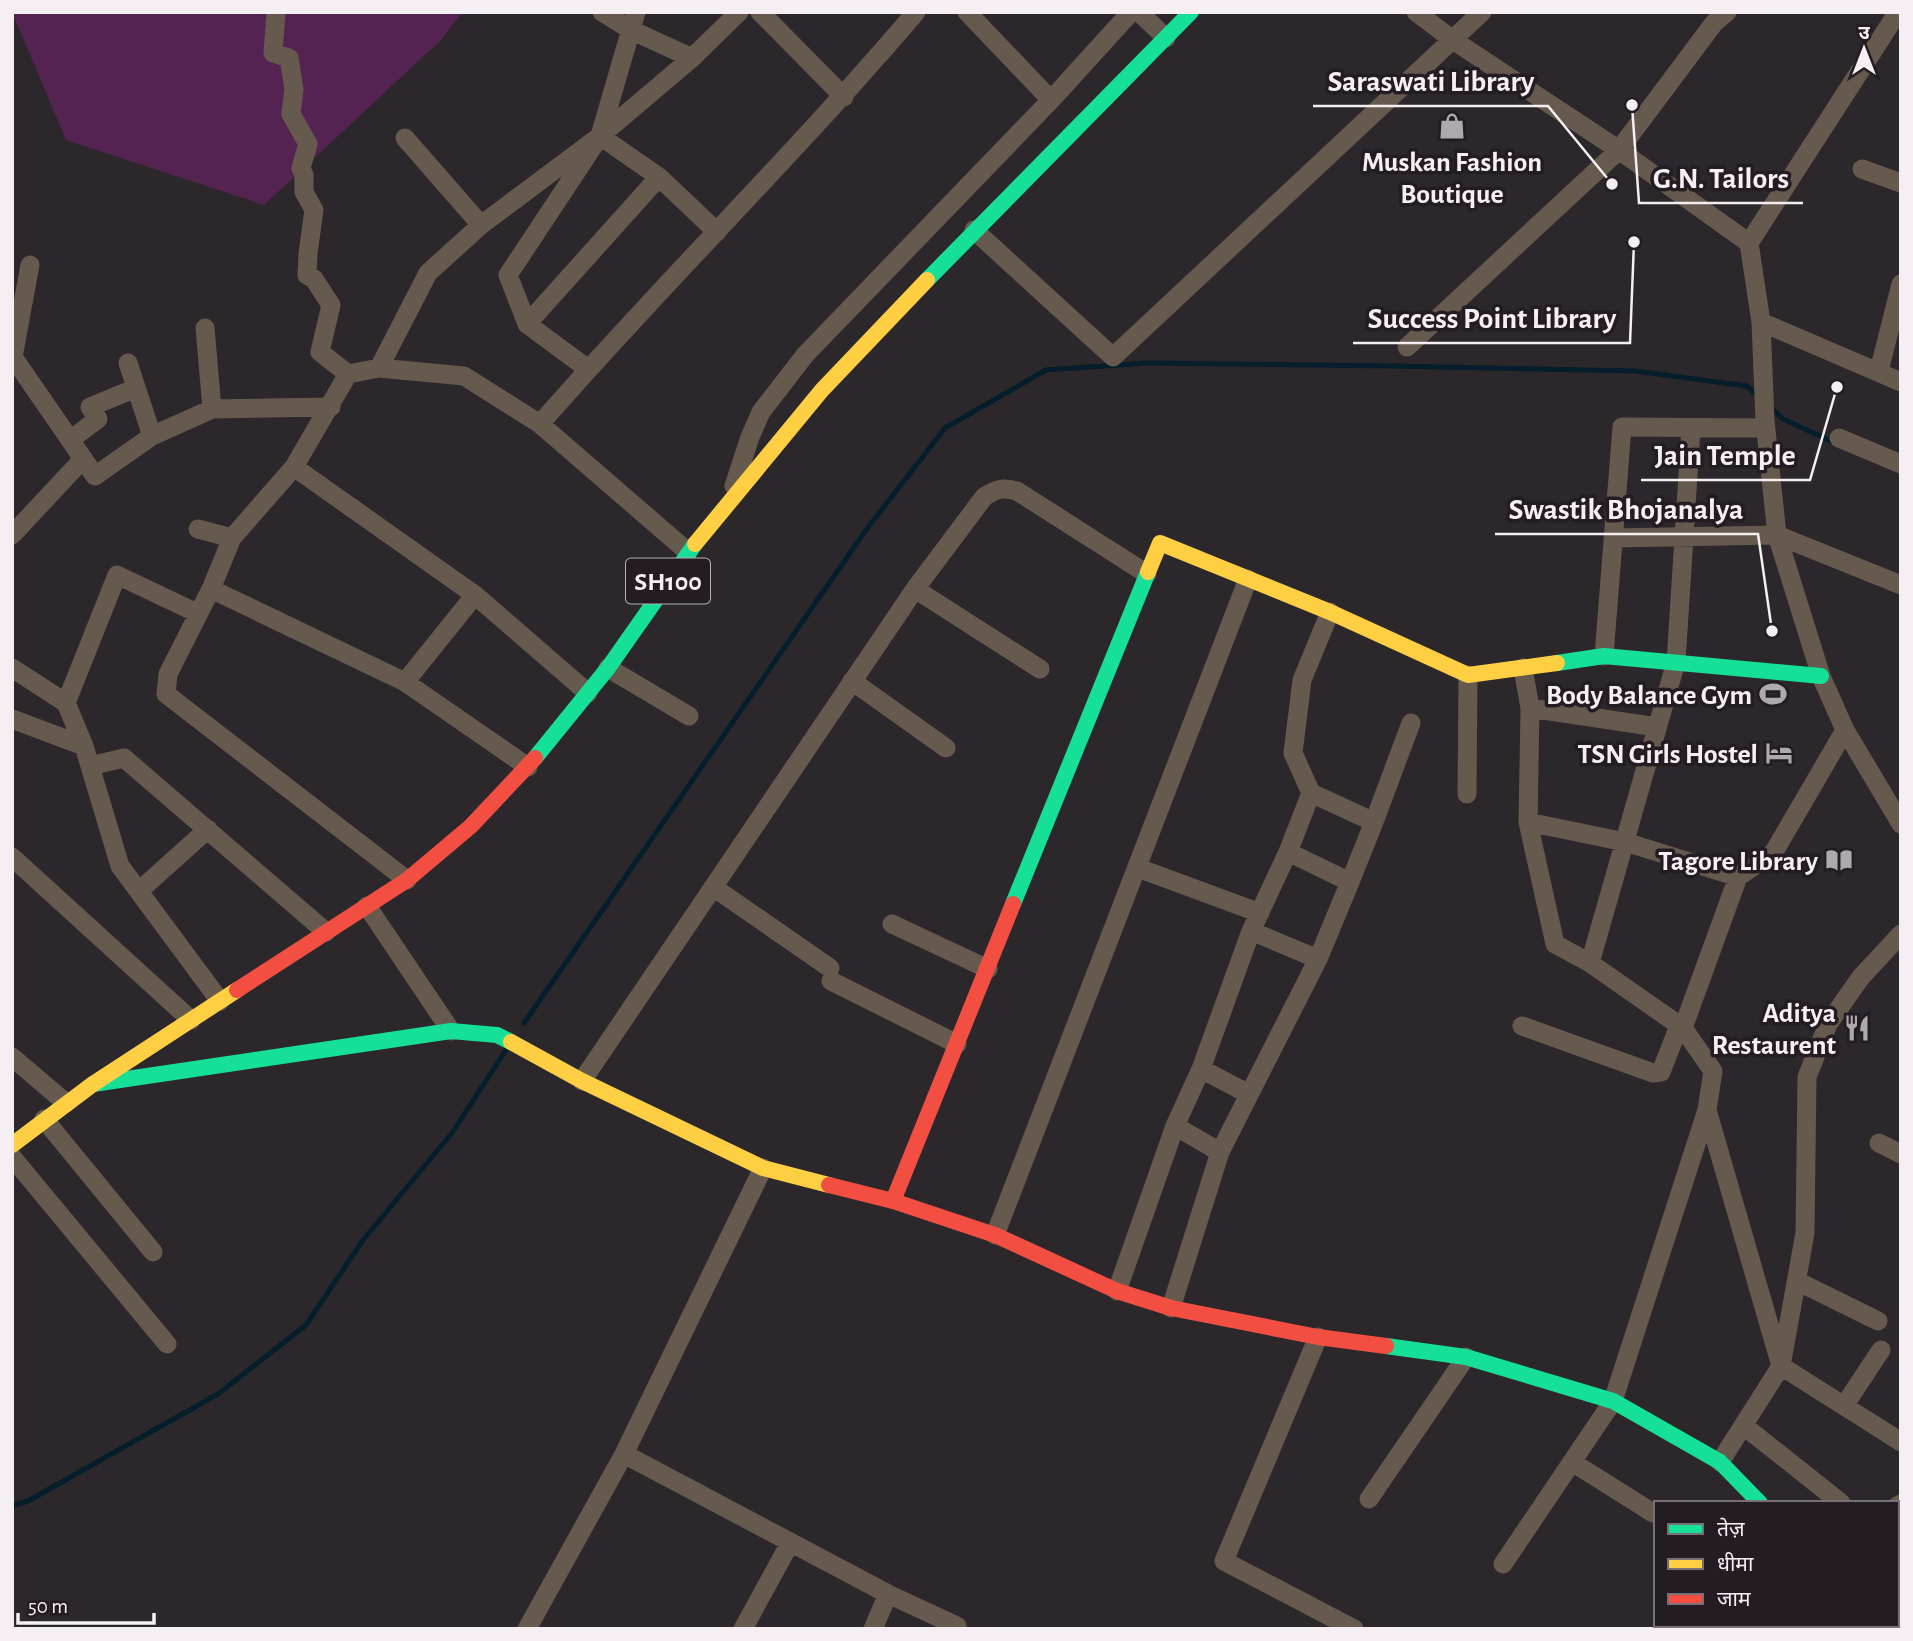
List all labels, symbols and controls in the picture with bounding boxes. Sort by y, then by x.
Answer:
north arrow [1829,14,1899,84]
text: उ [1858,24,1870,43]
callout: Saraswati Library [1313,55,1548,106]
text: Saraswati Library [1327,67,1535,97]
shop icon: Muskan Fashion Boutique [1437,111,1467,141]
place label: Muskan Fashion Boutique [1362,149,1542,209]
callout: G.N. Tailors [1639,152,1803,203]
text: G.N. Tailors [1653,164,1789,194]
callout: Success Point Library [1353,292,1630,343]
text: Success Point Library [1367,304,1617,334]
callout: Jain Temple [1641,429,1810,480]
text: Jain Temple [1654,441,1796,471]
callout: Swastik Bhojanalya [1495,483,1758,534]
text: Swastik Bhojanalya [1509,495,1743,525]
road number: SH100 [626,558,710,604]
sports icon: Body Balance Gym [1758,679,1788,709]
place label: Body Balance Gym [1546,682,1752,710]
hotel icon: TSN Girls Hostel [1764,738,1794,768]
place label: TSN Girls Hostel [1578,741,1758,769]
library icon: Tagore Library [1824,845,1854,875]
place label: Tagore Library [1658,848,1818,876]
place label: Aditya Restaurent [1712,1000,1837,1060]
restaurant icon: Aditya Restaurent [1842,1013,1872,1043]
legend [1654,1501,1899,1627]
text: तेज़ [1717,1517,1745,1540]
text: धीमा [1717,1552,1754,1575]
scale bar [18,1582,154,1626]
text: जाम [1717,1589,1751,1610]
text: 50 m [28,1596,68,1617]

